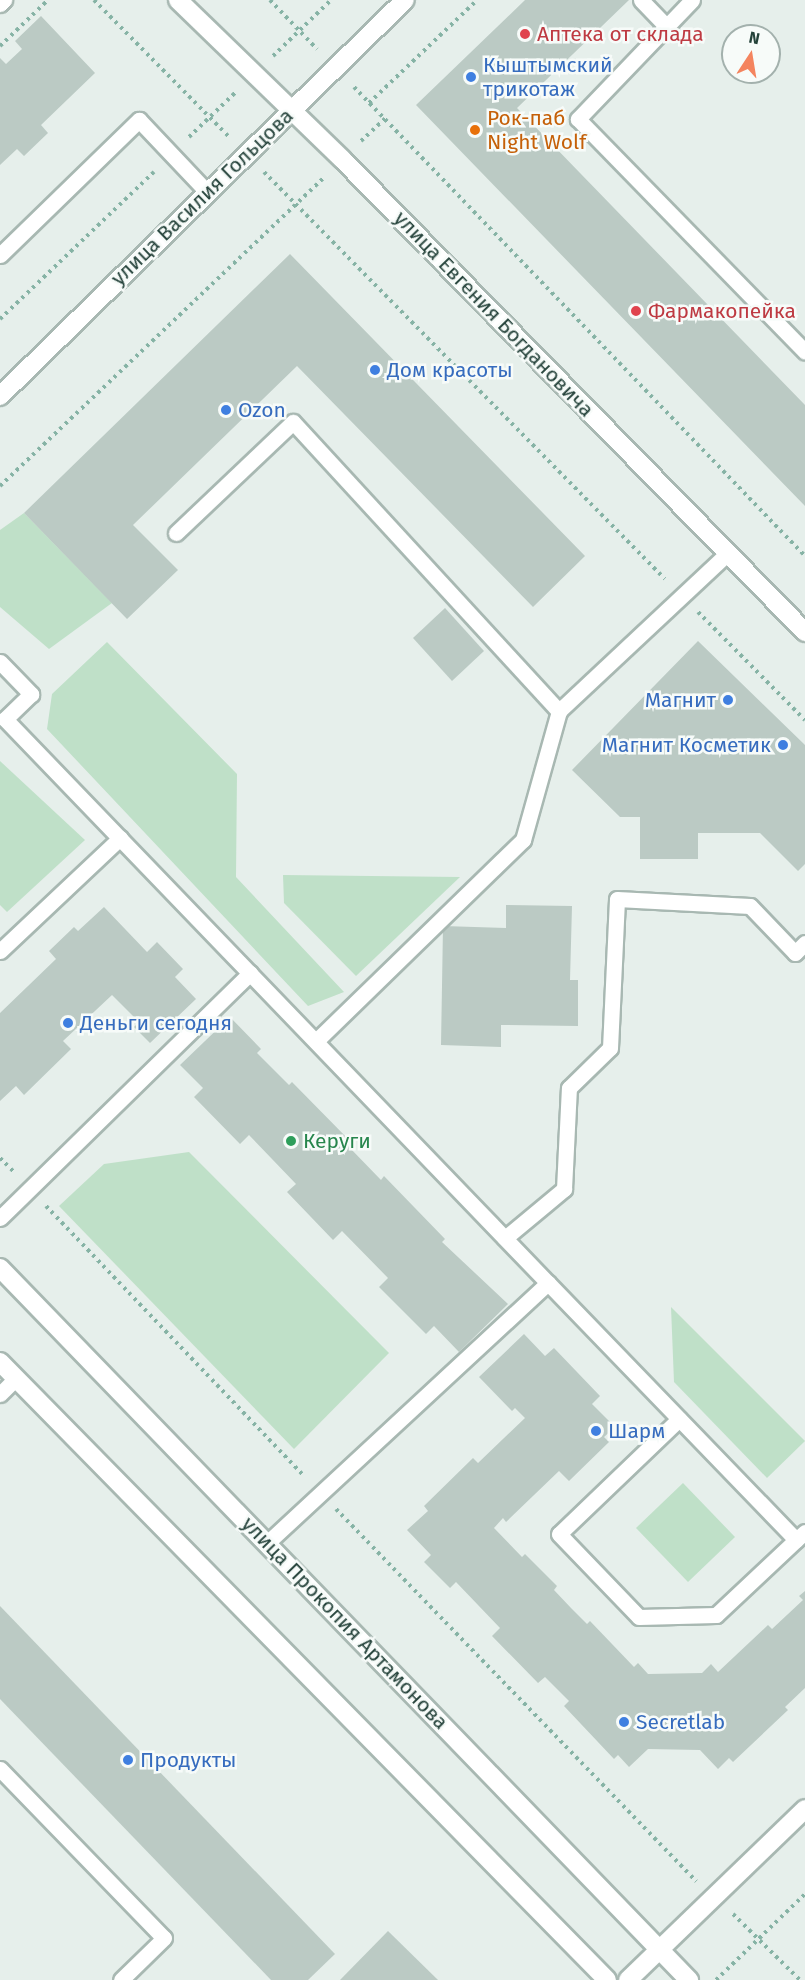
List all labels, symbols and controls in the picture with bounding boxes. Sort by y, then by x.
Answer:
place label: Аптека от склада [537,21,704,47]
north arrow [721,24,781,84]
marker: Аптека от склада [518,27,532,41]
text: N [747,27,762,48]
place label: Кыштымский трикотаж [483,52,613,102]
marker: Кыштымский трикотаж [464,70,478,84]
street label: улица Василия Гольцова [106,103,298,291]
place label: Рок-паб Night Wolf [487,105,586,155]
marker: Рок-паб Night Wolf [468,123,482,137]
street label: улица Евгения Богдановича [389,206,599,422]
place label: Фармакопейка [648,298,796,324]
marker: Фармакопейка [629,304,643,318]
place label: Дом красоты [387,357,513,383]
marker: Дом красоты [368,363,382,377]
place label: Ozon [238,397,286,423]
marker: Ozon [219,403,233,417]
place label: Магнит [645,687,716,713]
marker: Магнит [721,693,735,707]
place label: Магнит Косметик [602,732,771,758]
marker: Магнит Косметик [776,738,790,752]
place label: Деньги сегодня [80,1010,232,1036]
marker: Деньги сегодня [61,1016,75,1030]
place label: Керуги [303,1128,371,1154]
marker: Керуги [284,1134,298,1148]
place label: Шарм [608,1418,665,1444]
marker: Шарм [589,1424,603,1438]
street label: улица Прокопия Артамонова [237,1511,453,1735]
place label: Secretlab [636,1709,725,1735]
marker: Secretlab [617,1715,631,1729]
place label: Продукты [140,1747,237,1773]
marker: Продукты [121,1753,135,1767]

